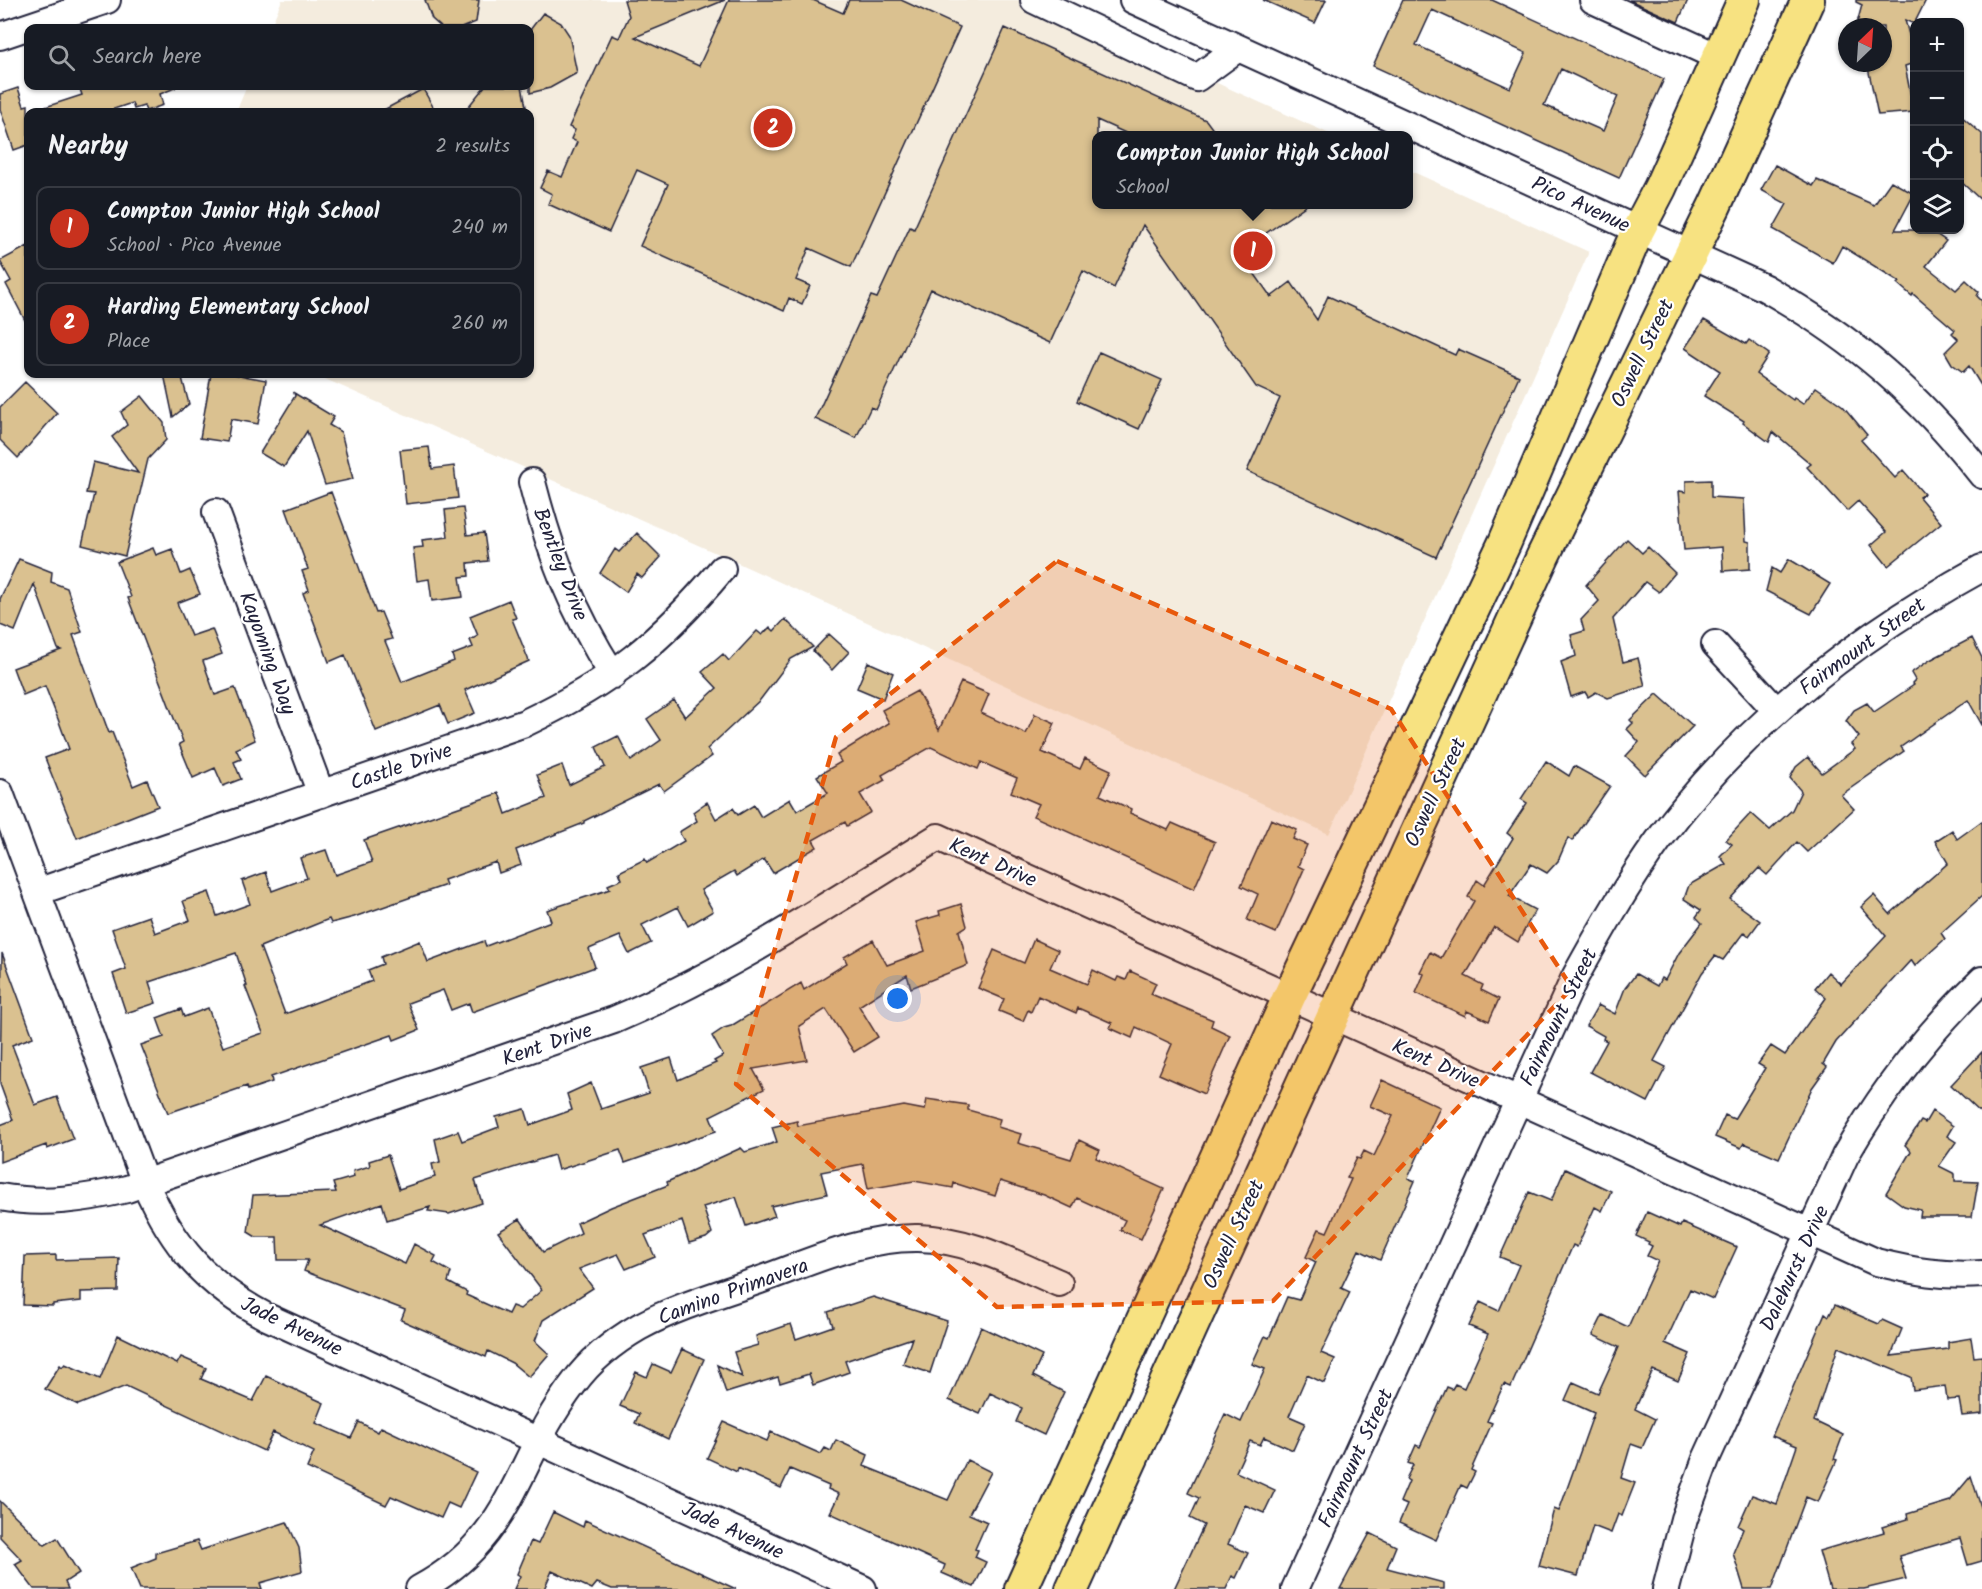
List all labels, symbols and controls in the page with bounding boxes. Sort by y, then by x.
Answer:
north arrow [1838,18,1892,72]
map controls [1910,18,1964,234]
button: + [1910,18,1964,72]
search box [24,24,534,90]
text: Search here [93,40,201,75]
icon: search [45,41,78,74]
button: − [1910,72,1964,126]
pin: 2 [754,106,792,150]
text: Nearby [48,126,128,168]
button: locate [1910,126,1964,180]
text: 2 results [435,131,510,163]
popup [1092,131,1413,209]
text: Compton Junior High School [1116,137,1389,172]
street label: Pico Avenue [1526,168,1636,243]
text: School [1116,172,1170,204]
button: layers [1910,180,1964,234]
text: Compton Junior High School [107,195,380,230]
text: 1 [66,212,73,244]
text: 240 m [451,212,508,244]
pin: 1 [1234,228,1272,274]
text: School · Pico Avenue [107,230,282,262]
text: Harding Elementary School [107,291,369,326]
street label: Oswell Street [1603,293,1684,414]
text: 2 [64,308,75,340]
text: 260 m [451,308,508,340]
text: Place [107,326,150,358]
street label: Bentley Drive [523,503,596,626]
street label: Kayoming Way [229,587,304,720]
street label: Fairmount Street [1792,589,1934,705]
street label: Oswell Street [1397,732,1476,853]
street label: Castle Drive [346,734,458,800]
street label: Kent Drive [943,829,1042,898]
street label: Fairmount Street [1512,942,1607,1092]
your location [883,984,912,1013]
street label: Kent Drive [498,1014,598,1076]
street label: Kent Drive [1386,1030,1485,1099]
street label: Oswell Street [1195,1174,1274,1295]
street label: Dalehurst Drive [1752,1200,1839,1337]
street label: Camino Primavera [653,1250,814,1335]
street label: Jade Avenue [235,1288,348,1366]
street label: Fairmount Street [1310,1383,1403,1534]
street label: Jade Avenue [676,1493,790,1570]

